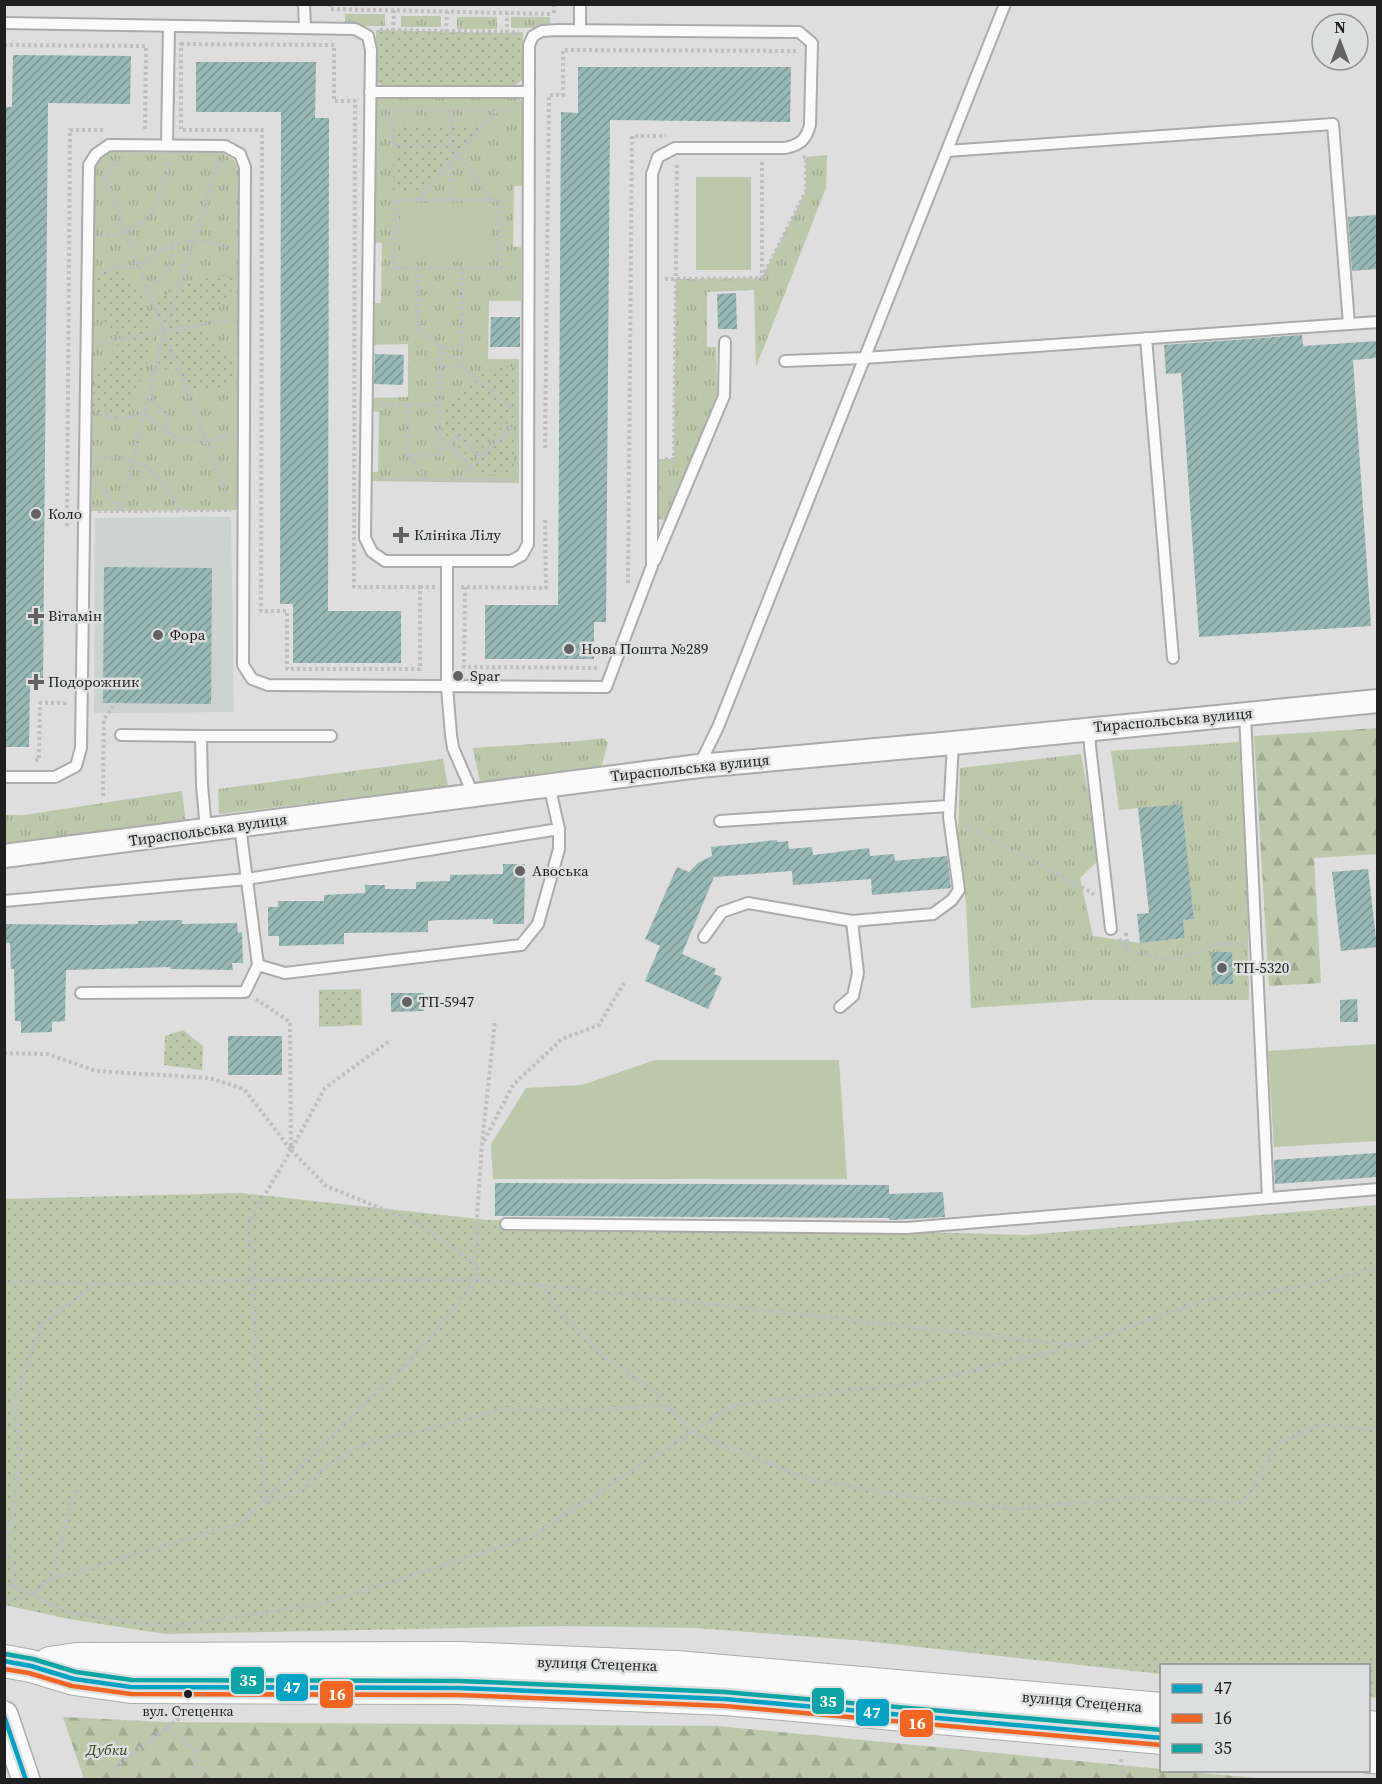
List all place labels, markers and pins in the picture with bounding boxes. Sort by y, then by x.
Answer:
place label: Коло [48,503,82,524]
marker: Коло [29,507,43,521]
place label: Клініка Лілу [414,524,501,545]
marker: Клініка Лілу [392,526,410,544]
place label: Вітамін [48,605,102,626]
marker: Вітамін [29,609,43,623]
place label: Фора [170,624,206,645]
marker: Фора [151,628,165,642]
place label: Нова Пошта №289 [581,638,709,659]
marker: Нова Пошта №289 [562,642,576,656]
place label: Spar [470,665,501,686]
marker: Spar [451,669,465,683]
place label: Подорожник [48,671,140,692]
marker: Подорожник [29,675,43,689]
place label: Авоська [532,860,589,881]
marker: Авоська [513,864,527,878]
place label: ТП-5320 [1234,957,1289,978]
marker: ТП-5320 [1215,961,1229,975]
place label: ТП-5947 [419,991,474,1012]
marker: ТП-5947 [400,995,414,1009]
marker: вул. Стеценка [182,1688,194,1700]
place label: вул. Стеценка [142,1701,235,1721]

